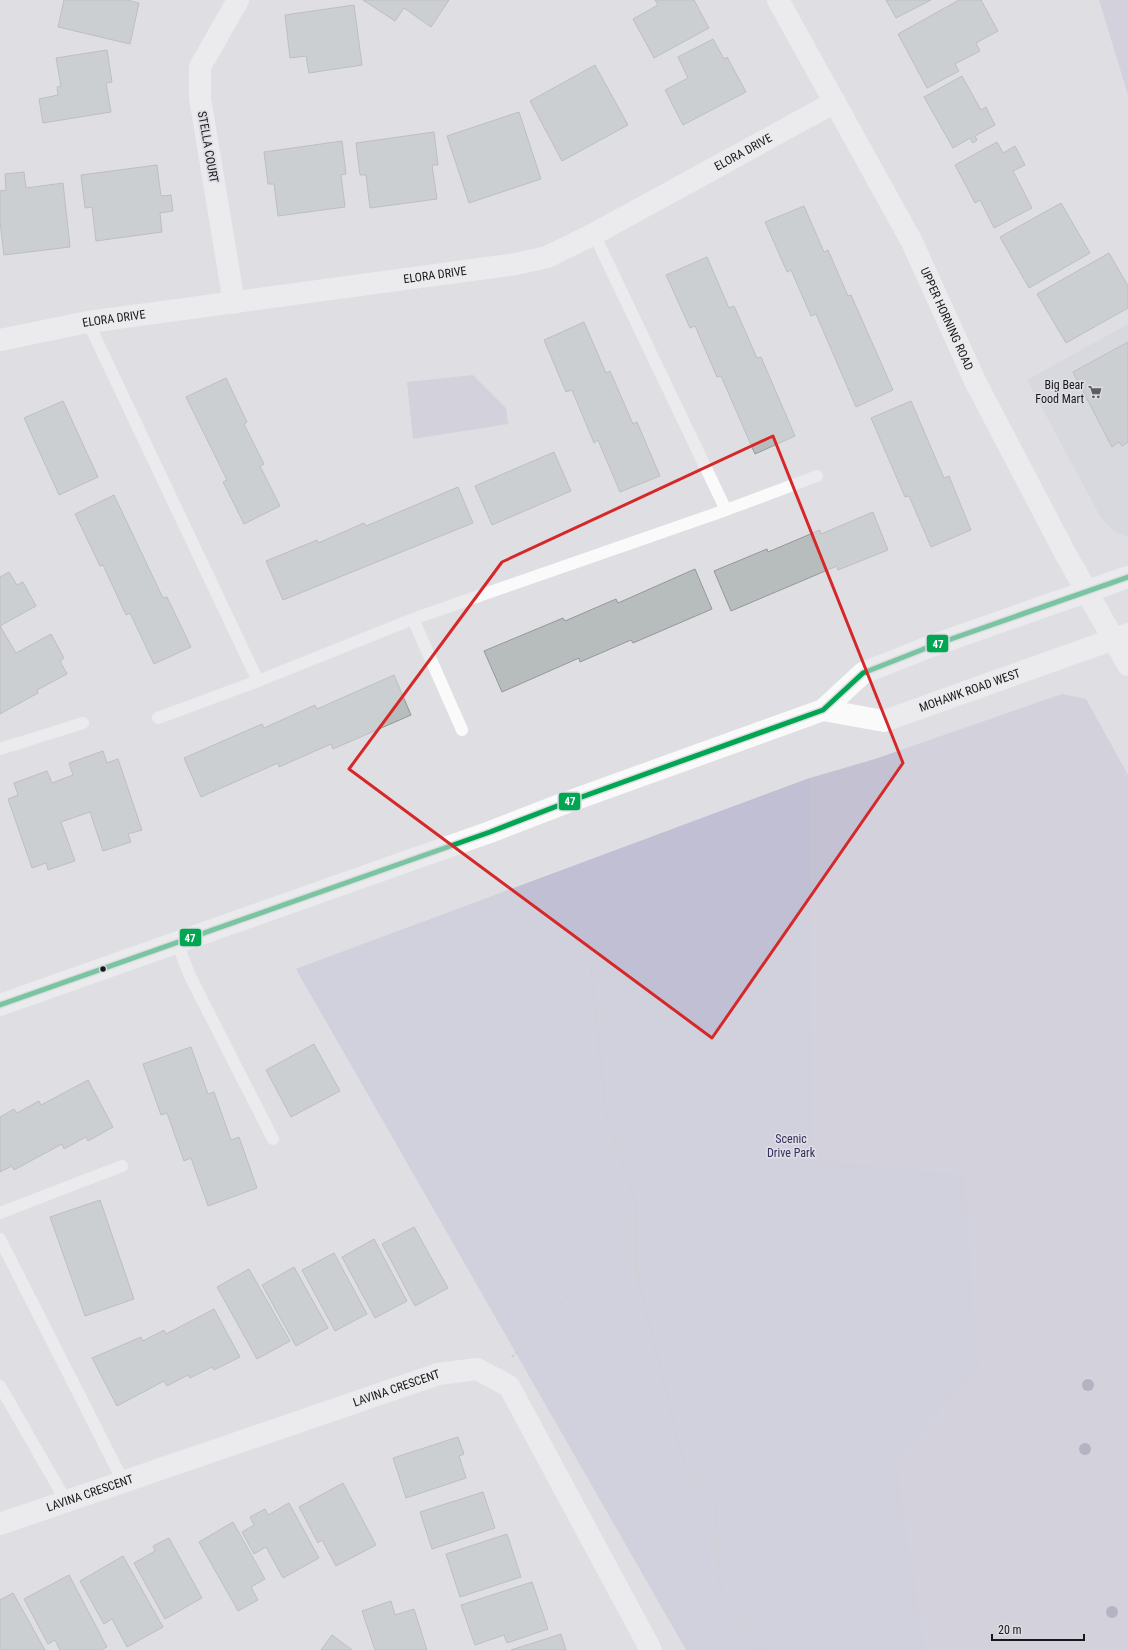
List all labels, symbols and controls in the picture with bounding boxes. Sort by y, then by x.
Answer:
street label: STELLA COURT [195,110,221,184]
street label: ELORA DRIVE [712,131,774,174]
street label: ELORA DRIVE [403,264,467,286]
street label: UPPER HORNING ROAD [918,265,976,373]
street label: ELORA DRIVE [81,307,146,330]
place label: Big Bear Food Mart [1035,378,1084,406]
supermarket icon: Big Bear Food Mart [1087,384,1103,400]
line badge: 47 [926,634,949,653]
text: 47 [932,638,944,651]
street label: MOHAWK ROAD WEST [917,666,1022,715]
line badge: 47 [558,792,581,811]
text: 47 [564,795,576,808]
line badge: 47 [179,928,202,947]
text: 47 [184,932,196,945]
unlabelled marker [98,964,108,974]
park label: Scenic Drive Park [767,1132,816,1160]
street label: LAVINA CRESCENT [351,1367,442,1410]
street label: LAVINA CRESCENT [45,1472,135,1515]
scale bar [992,1616,1084,1642]
text: 20 m [998,1623,1022,1637]

